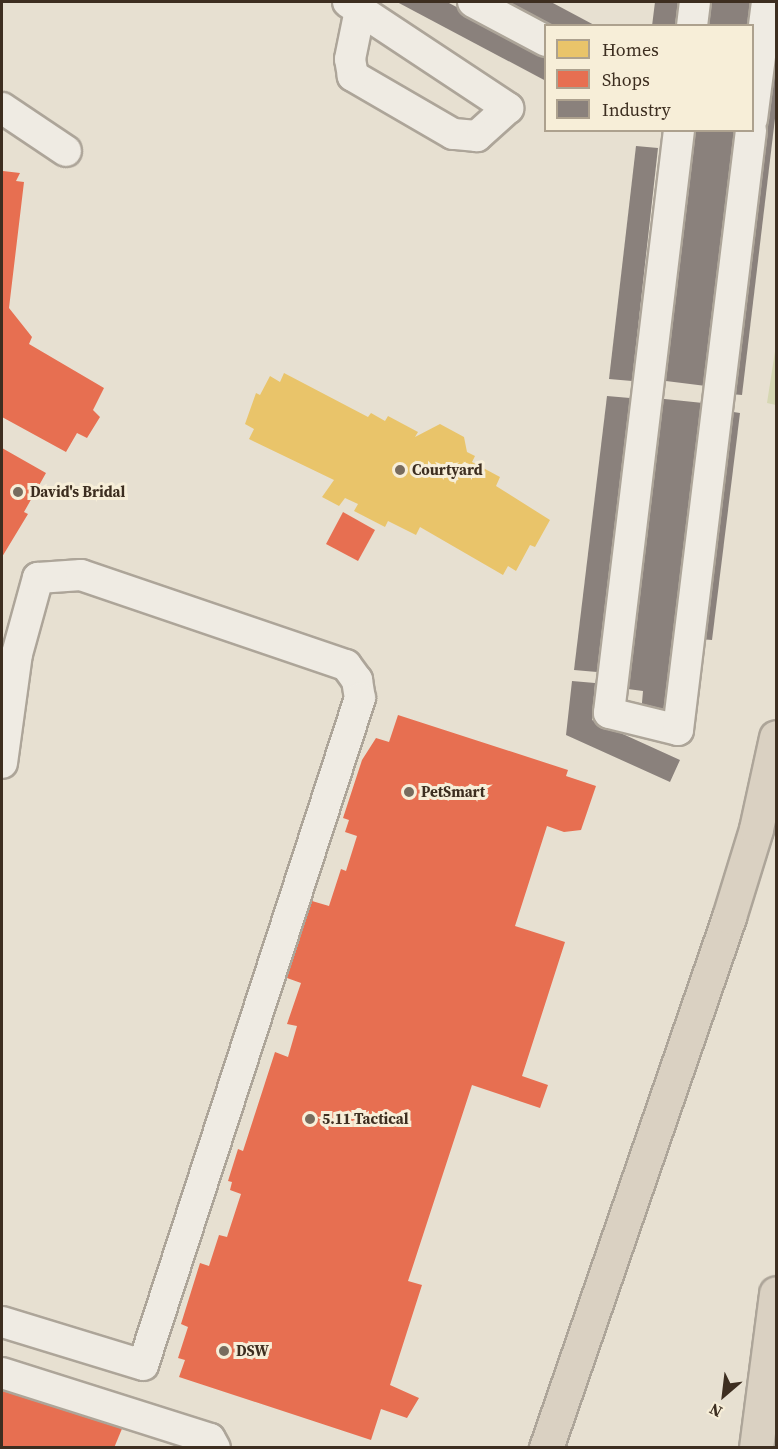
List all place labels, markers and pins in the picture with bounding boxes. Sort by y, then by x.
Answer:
place label: Courtyard [412,461,483,479]
marker: Courtyard [393,463,407,477]
place label: David's Bridal [30,483,125,501]
marker: David's Bridal [11,485,25,499]
place label: PetSmart [421,783,485,801]
marker: PetSmart [402,785,416,799]
place label: 5.11 Tactical [322,1110,409,1128]
marker: 5.11 Tactical [303,1112,317,1126]
place label: DSW [236,1342,269,1360]
marker: DSW [217,1344,231,1358]

